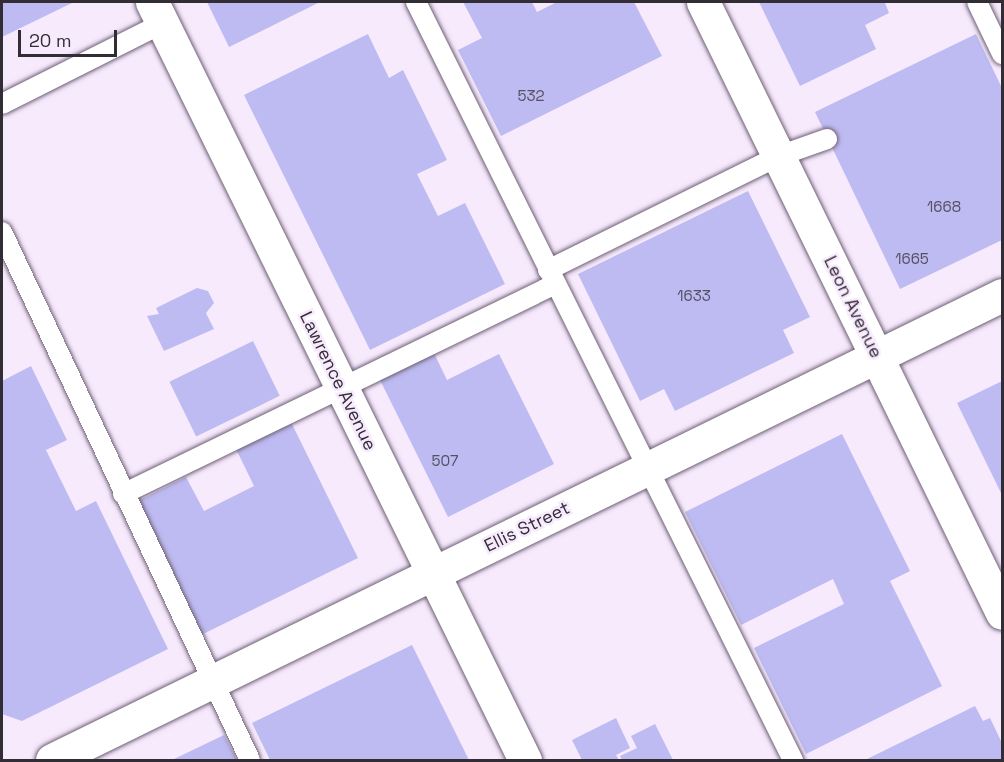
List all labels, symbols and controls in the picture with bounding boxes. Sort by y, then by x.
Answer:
scale bar [21,18,120,56]
text: 20 m [29,29,72,52]
house number: 532 [517,87,545,105]
house number: 1668 [927,198,961,216]
house number: 1665 [895,250,929,268]
street label: Leon Avenue [819,252,887,362]
house number: 1633 [677,287,711,305]
street label: Lawrence Avenue [295,308,381,454]
house number: 507 [432,452,458,470]
street label: Ellis Street [481,497,573,557]

